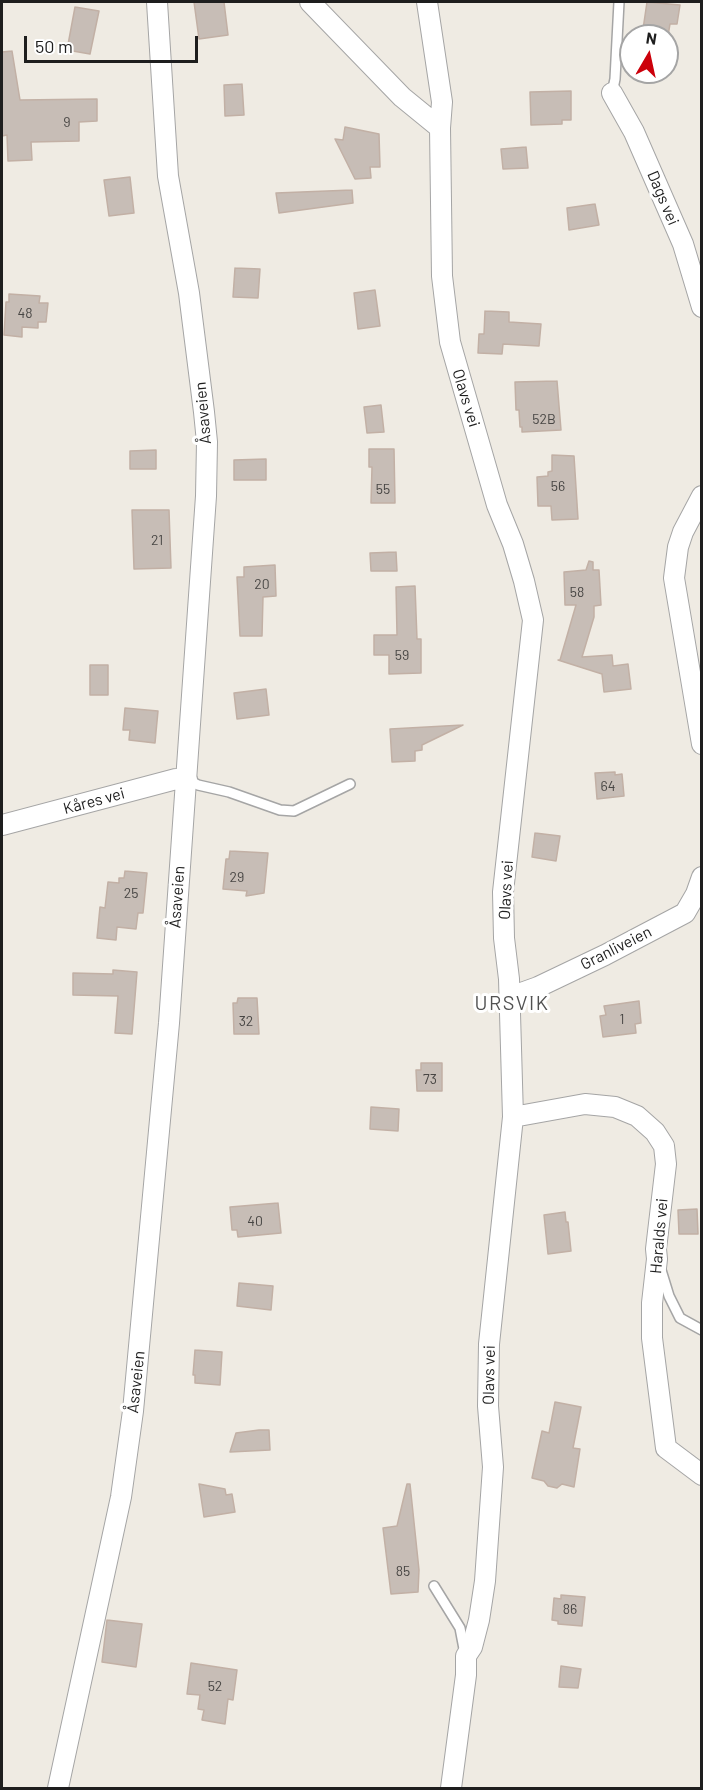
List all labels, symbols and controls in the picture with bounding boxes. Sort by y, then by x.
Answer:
scale bar [27,24,201,62]
north arrow [619,24,679,84]
text: N [645,27,658,48]
text: 50 m [35,35,73,57]
house number: 9 [63,114,71,130]
street label: Dags vei [643,168,683,228]
house number: 48 [17,305,33,321]
street label: Olavs vei [448,367,484,429]
street label: Åsaveien [191,381,215,445]
house number: 52B [532,411,556,427]
house number: 56 [551,478,565,494]
house number: 55 [376,481,390,497]
house number: 21 [151,532,163,548]
house number: 20 [254,576,270,592]
house number: 58 [570,584,584,600]
house number: 59 [395,647,409,663]
house number: 64 [601,778,615,794]
street label: Kåres vei [61,784,127,818]
street label: Olavs vei [495,860,517,920]
street label: Åsaveien [165,865,189,929]
house number: 29 [230,869,244,885]
house number: 25 [124,885,138,901]
street label: Granliveien [577,922,655,974]
district label: URSVIK [475,991,549,1015]
house number: 1 [620,1011,624,1027]
house number: 32 [239,1013,253,1029]
house number: 73 [423,1071,437,1087]
street label: Haralds vei [646,1197,672,1275]
house number: 40 [247,1213,263,1229]
street label: Olavs vei [479,1345,499,1405]
street label: Åsaveien [123,1350,149,1414]
house number: 85 [396,1563,410,1579]
house number: 86 [563,1601,577,1617]
house number: 52 [208,1678,222,1694]

